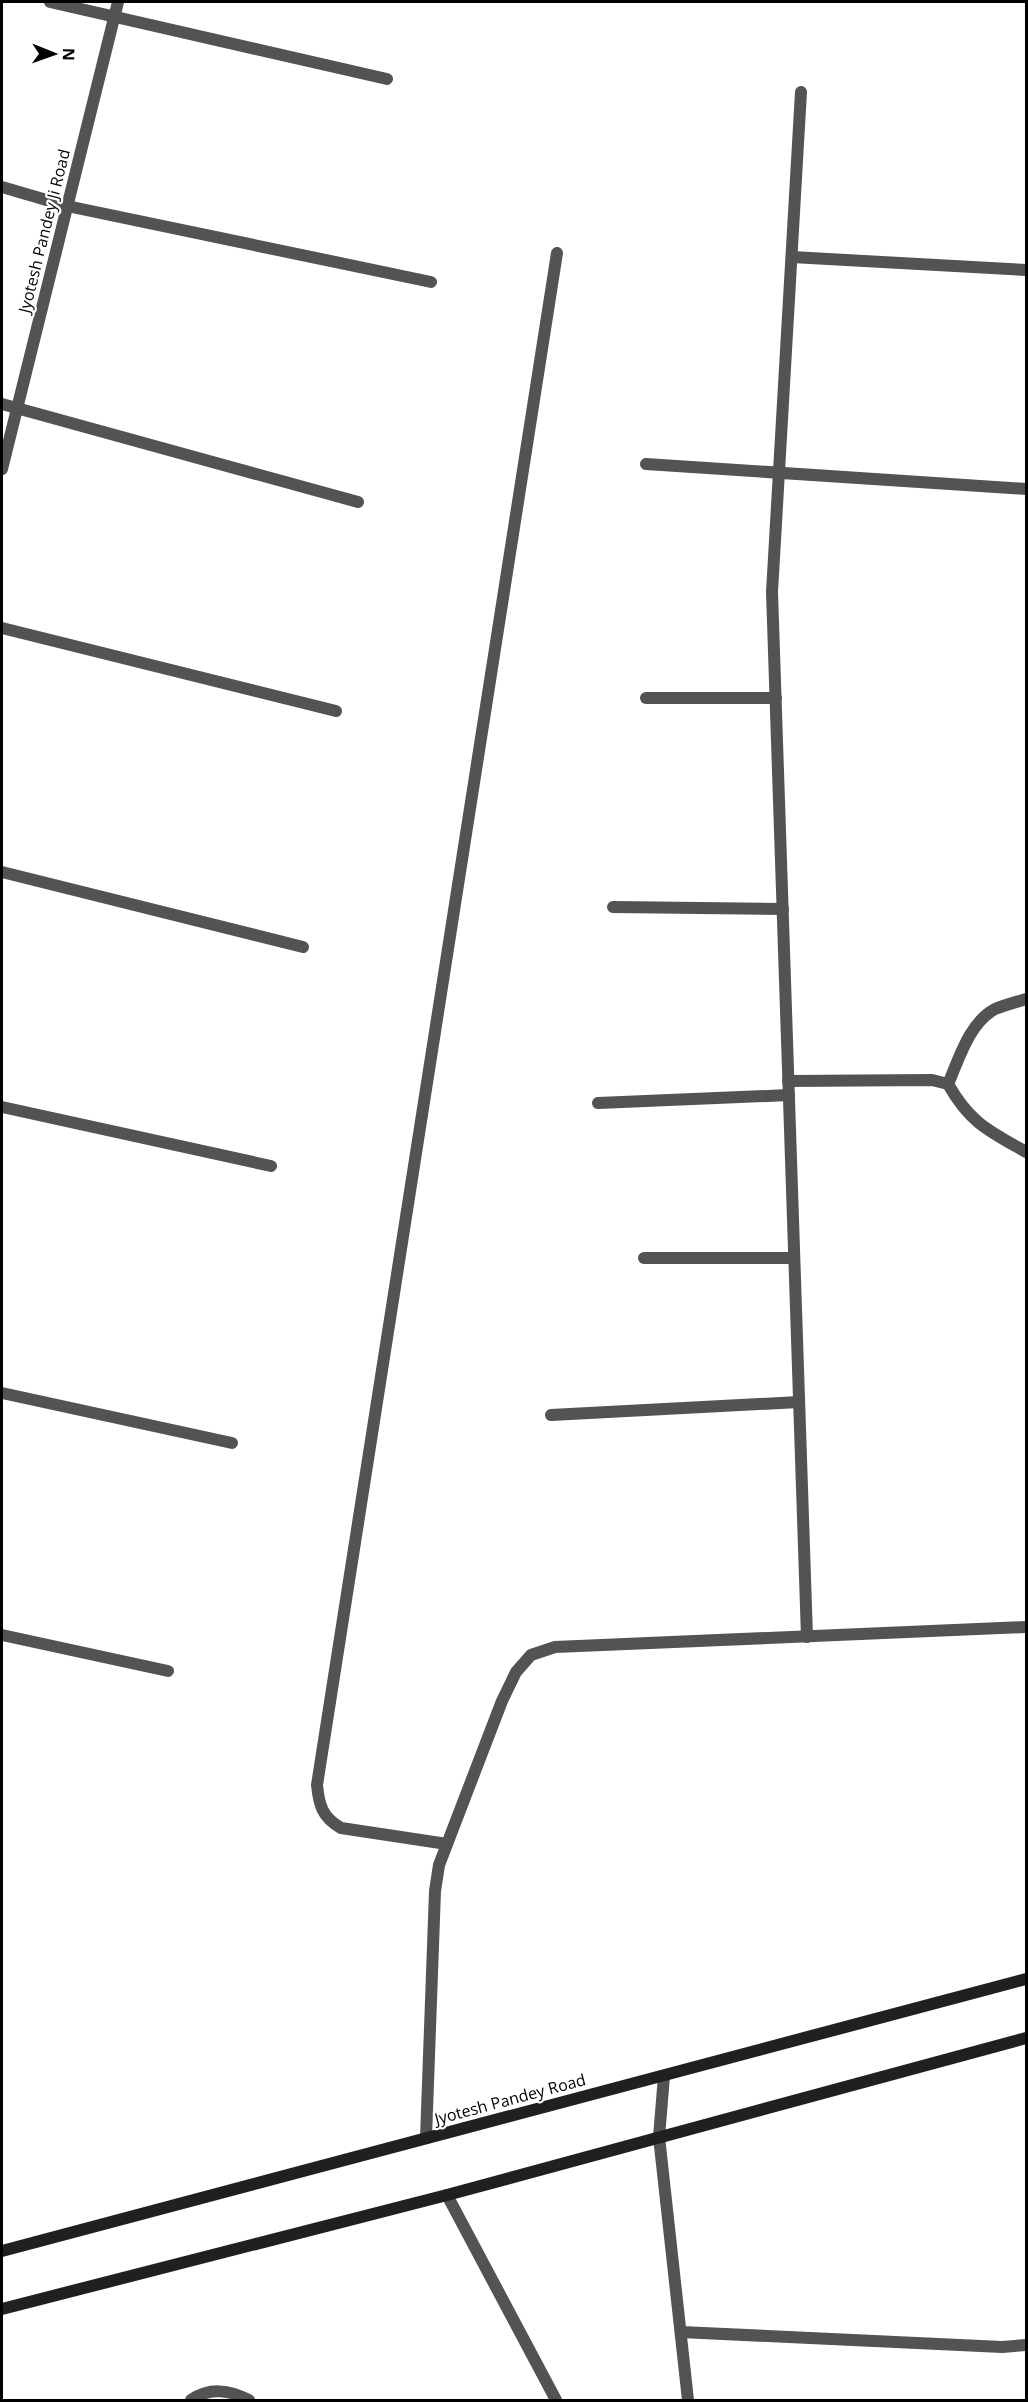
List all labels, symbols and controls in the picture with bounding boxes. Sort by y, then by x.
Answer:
north arrow [24,24,84,84]
text: N [58,48,80,61]
street label: Jyotesh Pandey Ji Road [13,147,75,317]
street label: Jyotesh Pandey Road [430,2068,588,2130]

